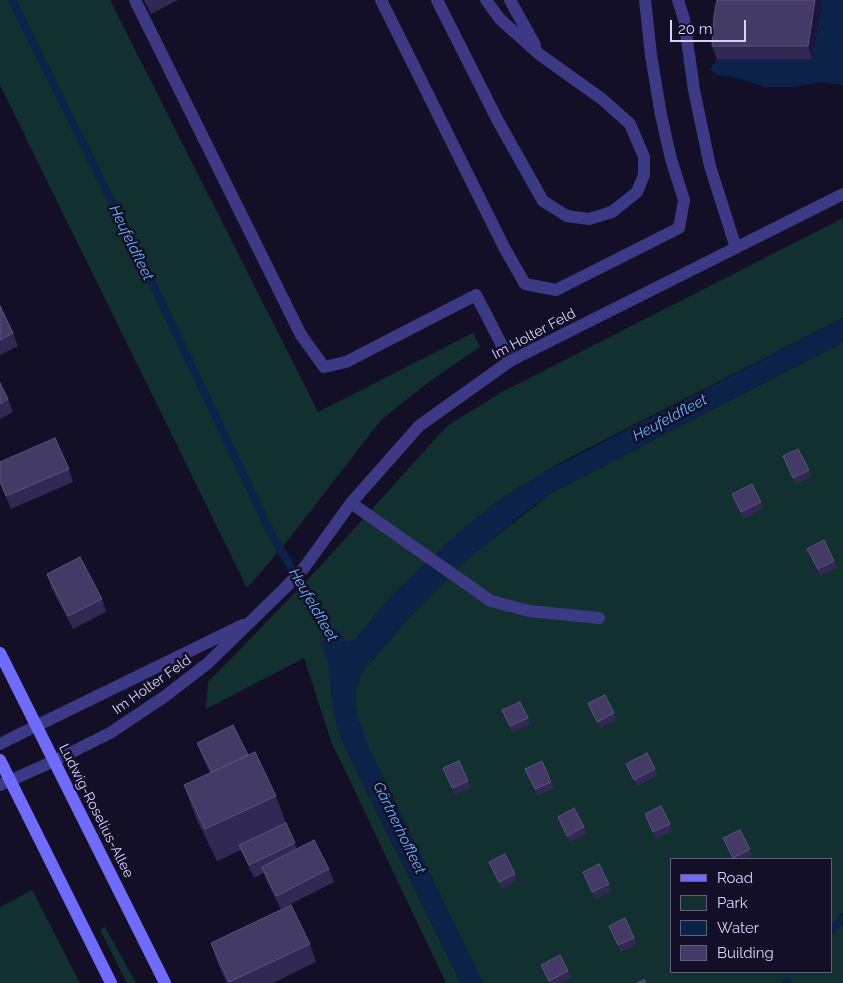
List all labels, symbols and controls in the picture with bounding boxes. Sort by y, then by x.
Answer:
scale bar [673,10,749,42]
text: 20 m [678,20,713,38]
water label: Heufeldfleet [105,202,157,284]
street label: Im Holter Feld [489,305,579,363]
water label: Heufeldfleet [630,391,710,445]
water label: Heufeldfleet [285,565,341,645]
street label: Im Holter Feld [109,652,195,718]
street label: Ludwig-Roselius-Allee [55,741,137,881]
water label: Gärtnerhoffleet [369,779,429,877]
legend [670,858,833,973]
text: Road [717,869,753,887]
text: Park [717,894,748,912]
text: Water [717,919,759,937]
text: Building [717,944,774,962]

